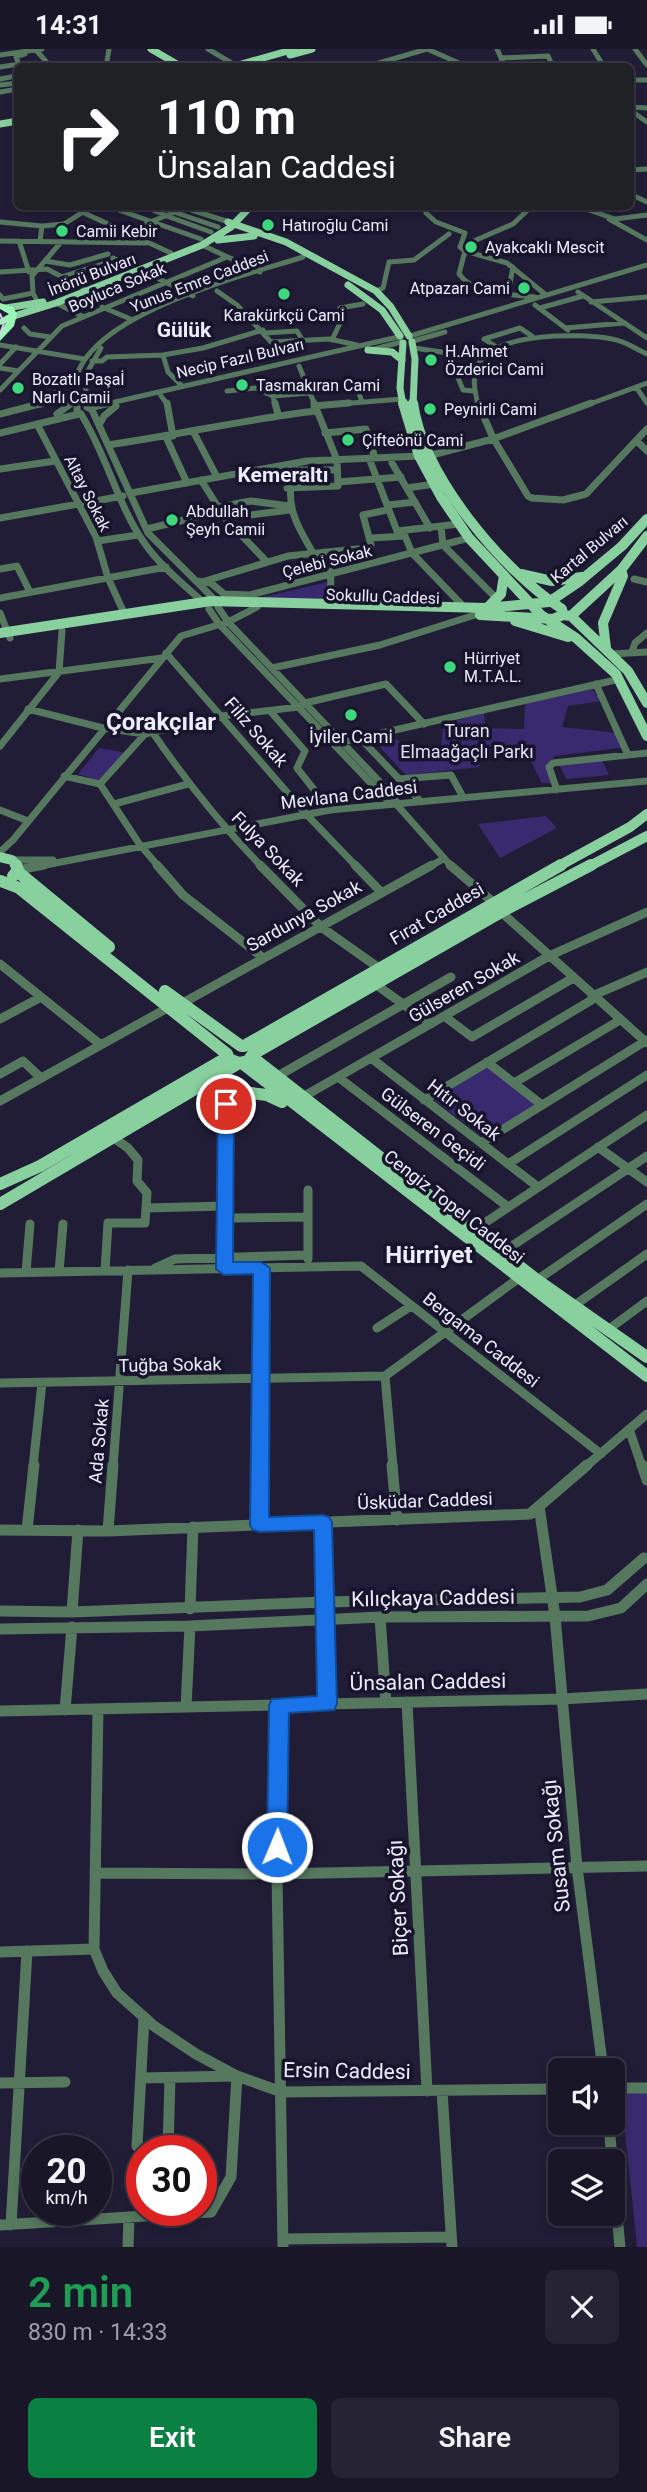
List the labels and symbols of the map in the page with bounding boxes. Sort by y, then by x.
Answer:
place label: Hatıroğlu Cami [282,216,388,235]
marker: Hatıroğlu Cami [260,217,276,233]
place label: Camii Kebir [76,222,158,241]
marker: Camii Kebir [54,223,70,239]
place label: Ayakcaklı Mescit [485,238,604,257]
marker: Ayakcaklı Mescit [463,239,479,255]
street label: Yunus Emre Caddesi [127,246,271,317]
street label: İnönü Bulvarı [46,249,139,300]
street label: Boyluca Sokak [66,258,170,316]
place label: Atpazarı Cami [410,279,510,298]
marker: Atpazarı Cami [516,280,532,296]
marker: Karakürkçü Cami [276,286,292,302]
place label: Karakürkçü Cami [223,306,345,325]
district label: Gülük [157,318,212,342]
street label: Necip Fazıl Bulvarı [174,335,306,382]
place label: H.Ahmet Özderici Cami [445,342,544,379]
marker: H.Ahmet Özderici Cami [423,352,439,368]
place label: Bozatlı Paşaİ Narlı Camii [32,370,125,407]
place label: Tasmakıran Cami [256,376,380,395]
marker: Tasmakıran Cami [234,377,250,393]
marker: Bozatlı Paşaİ Narlı Camii [10,380,26,396]
place label: Peynirli Cami [444,400,537,419]
marker: Peynirli Cami [422,401,438,417]
place label: Çifteönü Cami [362,431,463,450]
marker: Çifteönü Cami [340,432,356,448]
street label: Altay Sokak [60,452,115,535]
district label: Kemeraltı [238,463,328,487]
place label: Abdullah Şeyh Camii [186,502,265,539]
marker: Abdullah Şeyh Camii [164,512,180,528]
street label: Kartal Bulvarı [547,512,632,587]
street label: Çelebi Sokak [280,541,375,582]
street label: Sokullu Caddesi [326,585,440,608]
place label: Hürriyet M.T.A.L. [464,649,522,686]
marker: Hürriyet M.T.A.L. [442,659,458,675]
street label: Filiz Sokak [220,693,293,771]
marker: İyiler Cami [343,707,359,723]
district label: Çorakçılar [106,708,216,736]
park label: Turan Elmaağaçlı Parkı [400,720,534,762]
place label: İyiler Cami [309,726,393,747]
street label: Mevlana Caddesi [280,776,418,813]
street label: Fulya Sokak [228,807,310,891]
street label: Sardunya Sokak [243,875,366,956]
street label: Fırat Caddesi [386,878,488,949]
street label: Gülseren Sokak [405,946,524,1027]
pin [196,1074,256,1134]
street label: Hıtır Sokak [423,1074,506,1145]
street label: Gülseren Geçidi [377,1082,490,1175]
street label: Cengiz Topel Caddesi [380,1145,529,1268]
district label: Hürriyet [385,1241,473,1269]
street label: Bergama Caddesi [419,1288,544,1391]
street label: Tuğba Sokak [118,1353,223,1376]
street label: Ada Sokak [84,1397,113,1484]
street label: Üsküdar Caddesi [357,1488,493,1513]
street label: Kılıçkaya Caddesi [351,1585,515,1611]
street label: Ünsalan Caddesi [349,1669,507,1695]
street label: Susam Sokağı [537,1778,575,1914]
position arrow [240,1810,314,1884]
street label: Biçer Sokağı [383,1839,413,1957]
street label: Ersin Caddesi [283,2058,411,2084]
speed limit sign: 30 [126,2135,217,2226]

